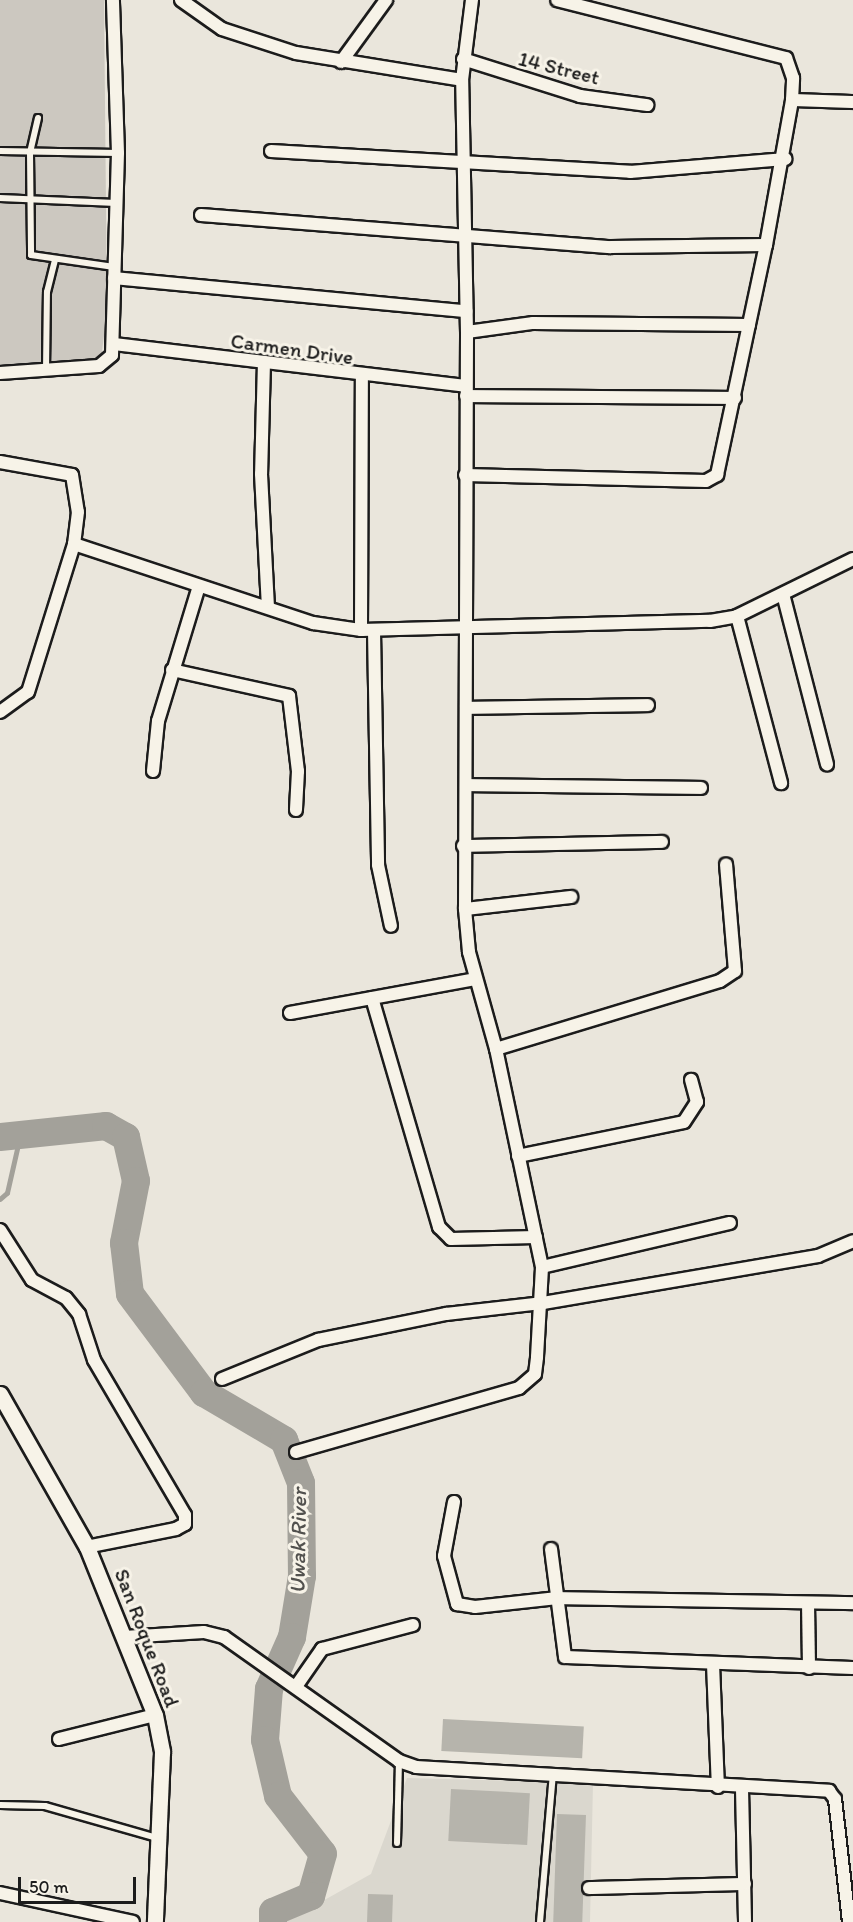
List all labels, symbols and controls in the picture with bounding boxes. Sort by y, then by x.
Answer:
street label: 14 Street [516,46,602,90]
street label: Carmen Drive [229,328,355,370]
water label: Uwak River [284,1488,312,1594]
street label: San Roque Road [109,1566,185,1710]
scale bar [21,1865,140,1903]
text: 50 m [29,1876,69,1898]

